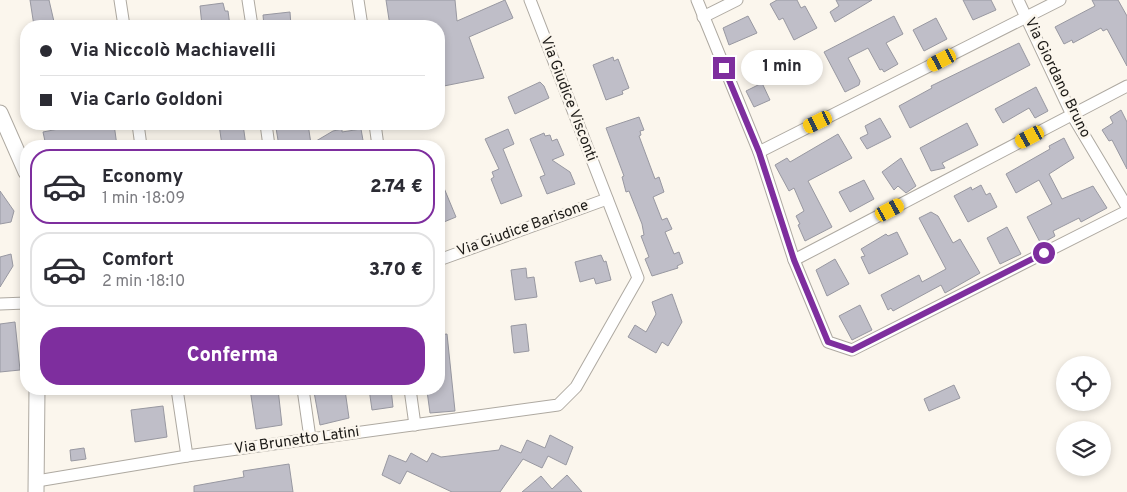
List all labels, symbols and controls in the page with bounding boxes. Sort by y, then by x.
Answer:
street label: Via Giordano Bruno [1020,15,1094,141]
street label: Via Giudice Visconti [535,34,601,164]
text: Via Niccolò Machiavelli [70,39,276,63]
car [925,47,958,73]
callout: 1 min [742,50,824,86]
route end [713,57,735,79]
text: 1 min [762,57,802,77]
text: Via Carlo Goldoni [70,88,223,112]
car [801,109,834,135]
car [1013,123,1046,151]
icon: car [42,164,87,209]
text: Economy [102,165,183,189]
text: 2.74 € [370,175,423,199]
text: 1 min · 18:09 [102,189,185,209]
street label: Via Giudice Barisone [455,196,591,262]
car [873,196,906,224]
route start [1033,242,1055,264]
icon: car [42,247,87,292]
text: Comfort [102,248,174,272]
text: 3.70 € [369,258,423,282]
text: 2 min · 18:10 [102,272,185,292]
button: Conferma [40,327,425,385]
map controls [1056,356,1111,476]
button: locate [1056,356,1111,411]
button: layers [1056,421,1111,476]
street label: Via Brunetto Latini [233,423,361,459]

